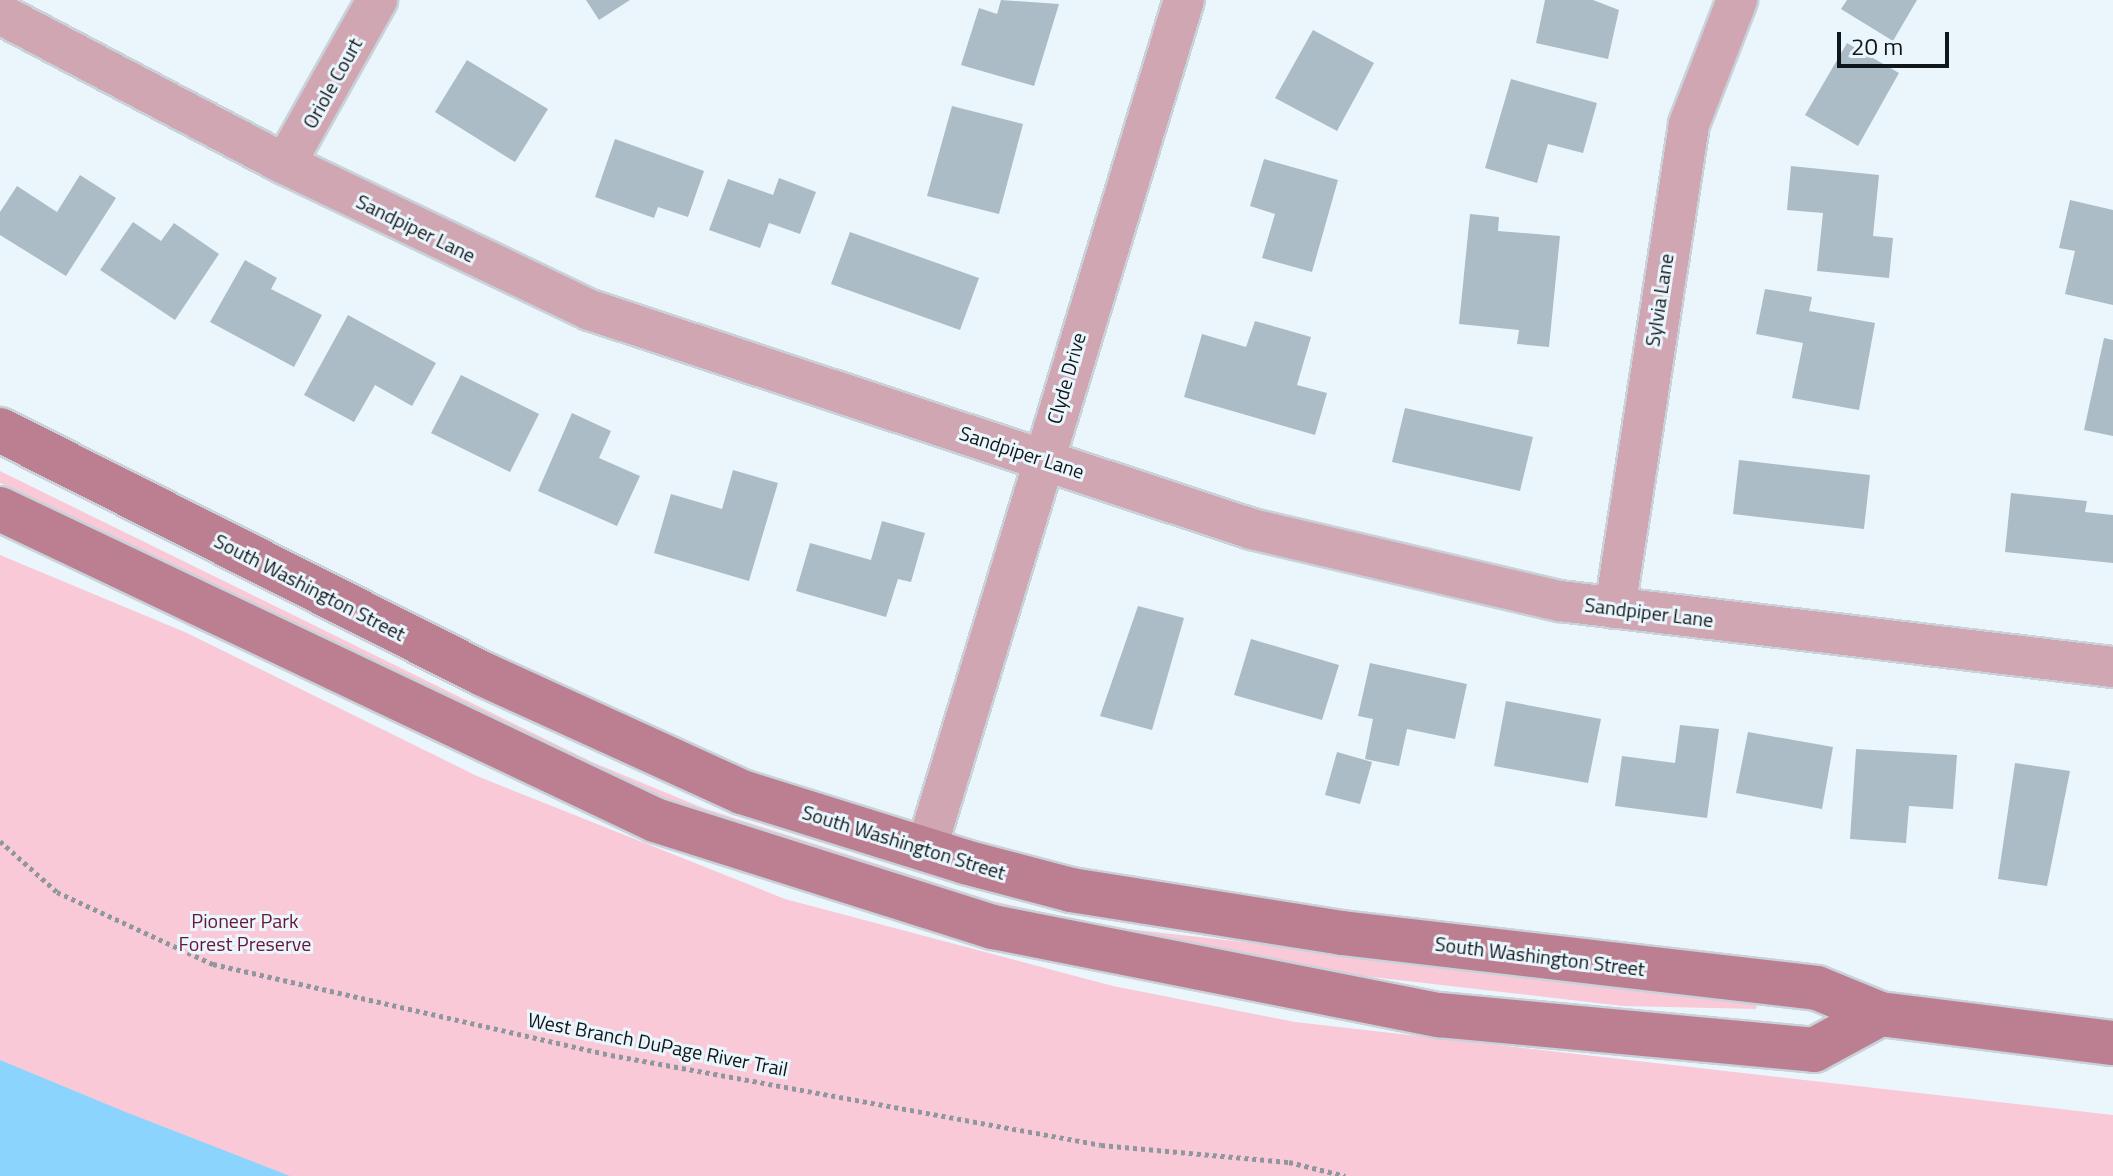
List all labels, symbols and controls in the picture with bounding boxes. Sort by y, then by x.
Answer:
scale bar [1841,16,1953,66]
text: 20 m [1851,28,1903,64]
street label: Oriole Court [297,33,367,133]
street label: Sandpiper Lane [353,189,479,267]
street label: Sylvia Lane [1640,252,1678,348]
street label: Clyde Drive [1042,330,1090,426]
street label: Sandpiper Lane [957,421,1087,483]
street label: South Washington Street [210,528,410,646]
street label: Sandpiper Lane [1583,592,1715,632]
street label: South Washington Street [799,800,1009,884]
park label: Pioneer Park Forest Preserve [179,909,311,956]
street label: South Washington Street [1434,931,1646,981]
street label: West Branch DuPage River Trail [526,1007,790,1081]

